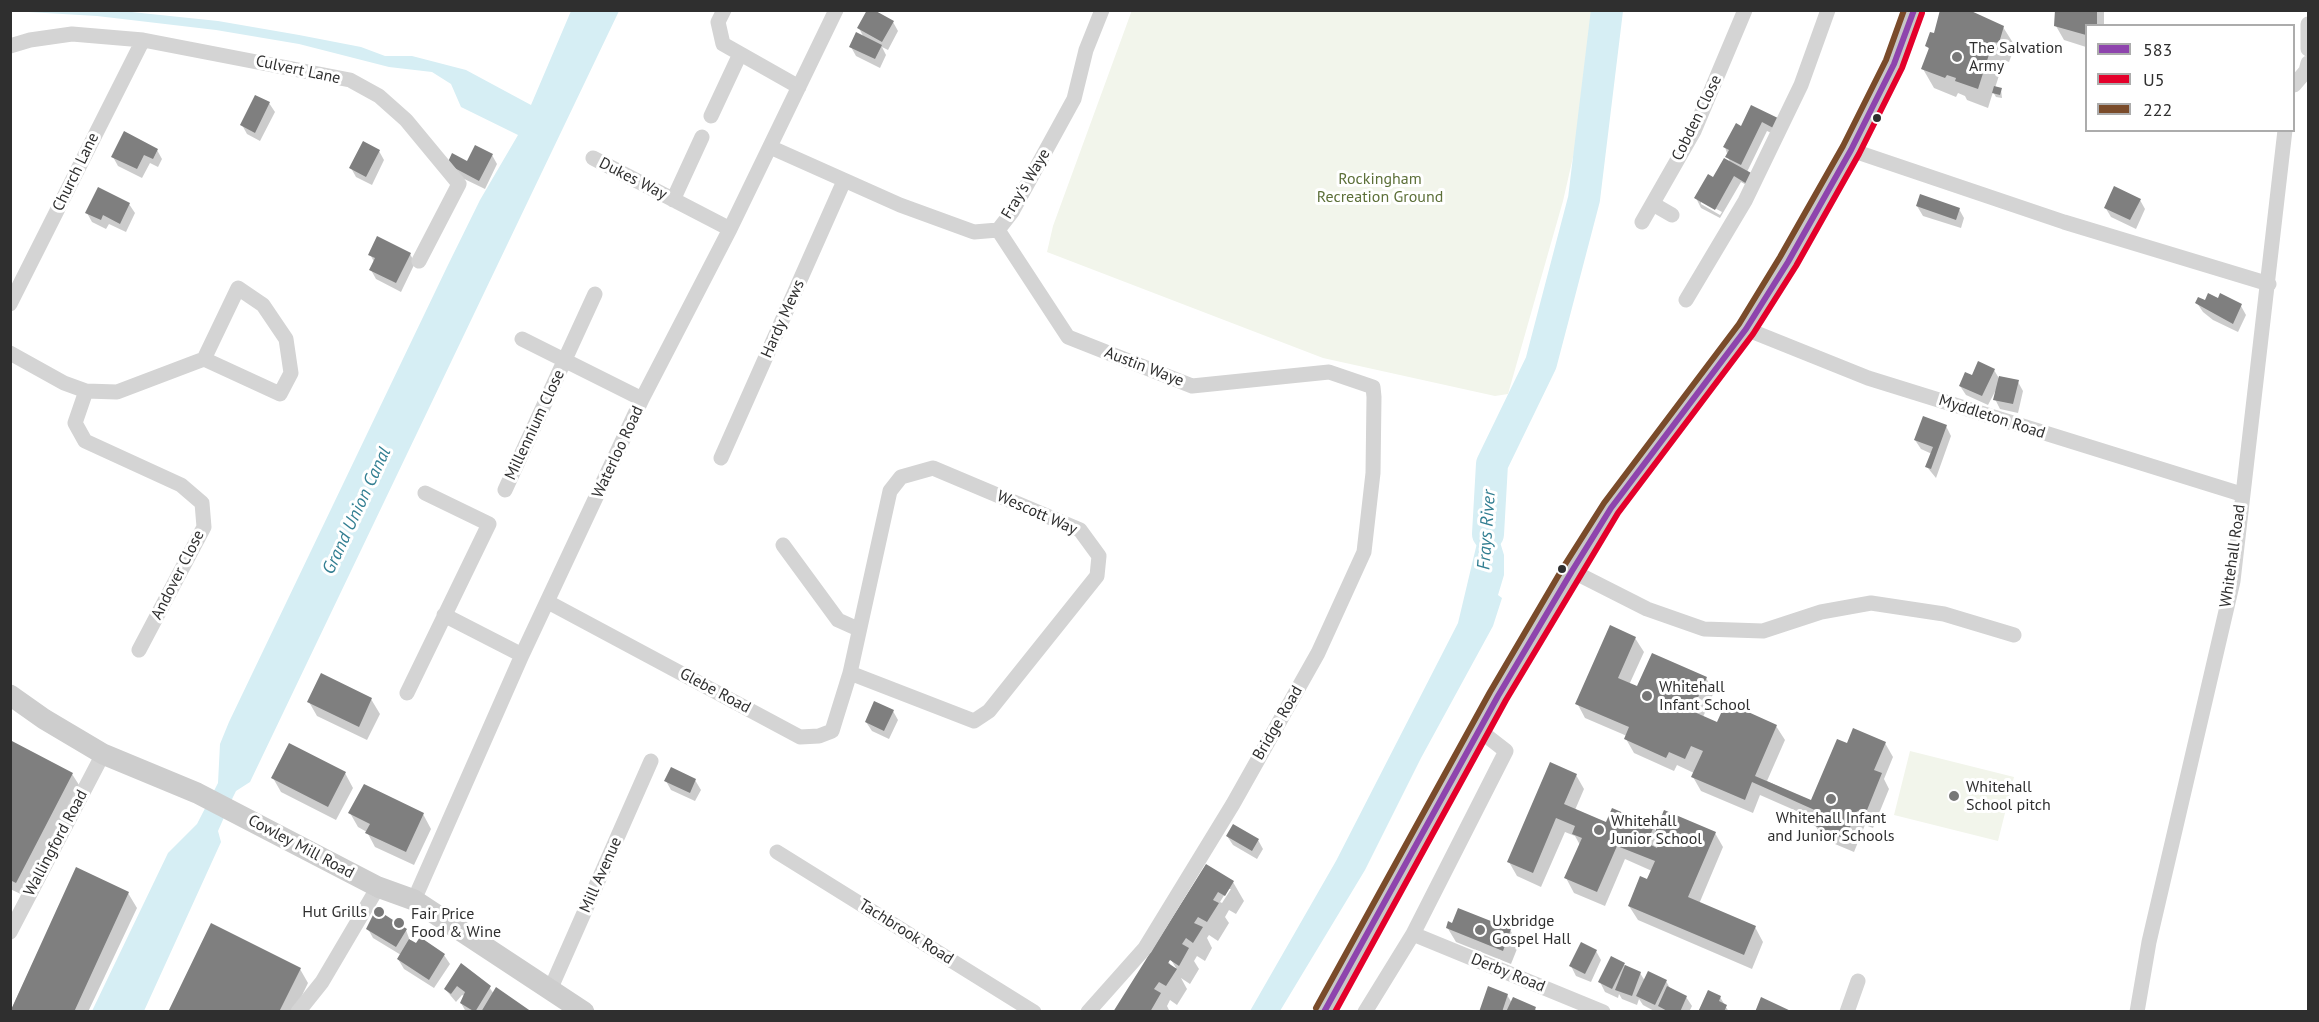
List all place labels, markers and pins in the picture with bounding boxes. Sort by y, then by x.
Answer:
place label: The Salvation Army [1969,38,2063,76]
marker: The Salvation Army [1950,50,1964,64]
unlabelled marker [1871,112,1883,124]
unlabelled marker [1556,563,1568,575]
place label: Whitehall Infant School [1659,677,1750,715]
marker: Whitehall Infant School [1640,689,1654,703]
place label: Whitehall School pitch [1966,777,2051,815]
marker: Whitehall School pitch [1947,789,1961,803]
marker: Whitehall Infant and Junior Schools [1824,792,1838,806]
place label: Whitehall Infant and Junior Schools [1767,808,1895,846]
place label: Whitehall Junior School [1611,811,1702,849]
marker: Whitehall Junior School [1592,823,1606,837]
place label: Hut Grills [302,902,367,922]
place label: Fair Price Food & Wine [411,904,501,942]
marker: Hut Grills [372,905,386,919]
place label: Uxbridge Gospel Hall [1492,911,1571,949]
marker: Fair Price Food & Wine [392,916,406,930]
marker: Uxbridge Gospel Hall [1473,923,1487,937]

